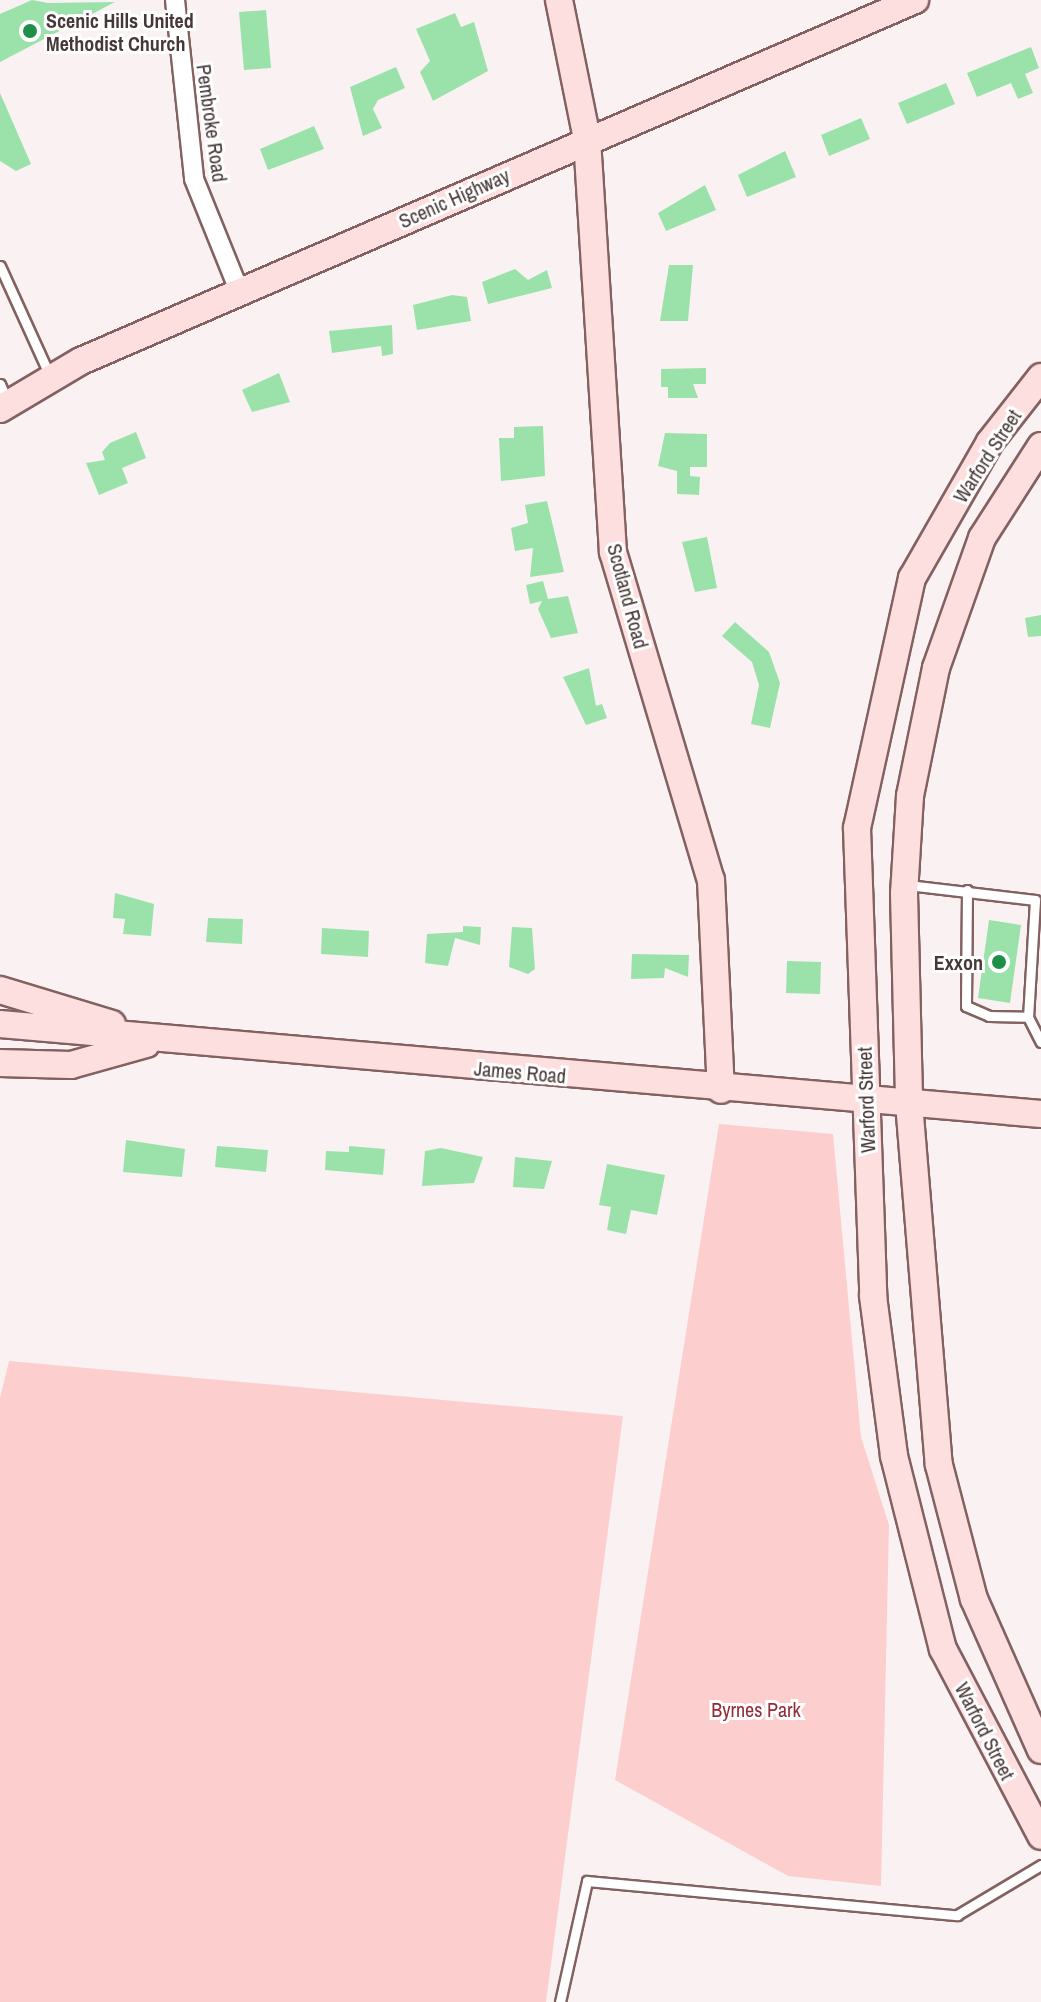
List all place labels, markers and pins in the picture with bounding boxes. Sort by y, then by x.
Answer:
place label: Scenic Hills United Methodist Church [46,8,194,55]
marker: Scenic Hills United Methodist Church [21,22,39,40]
place label: Exxon [934,950,983,974]
marker: Exxon [990,953,1008,971]

